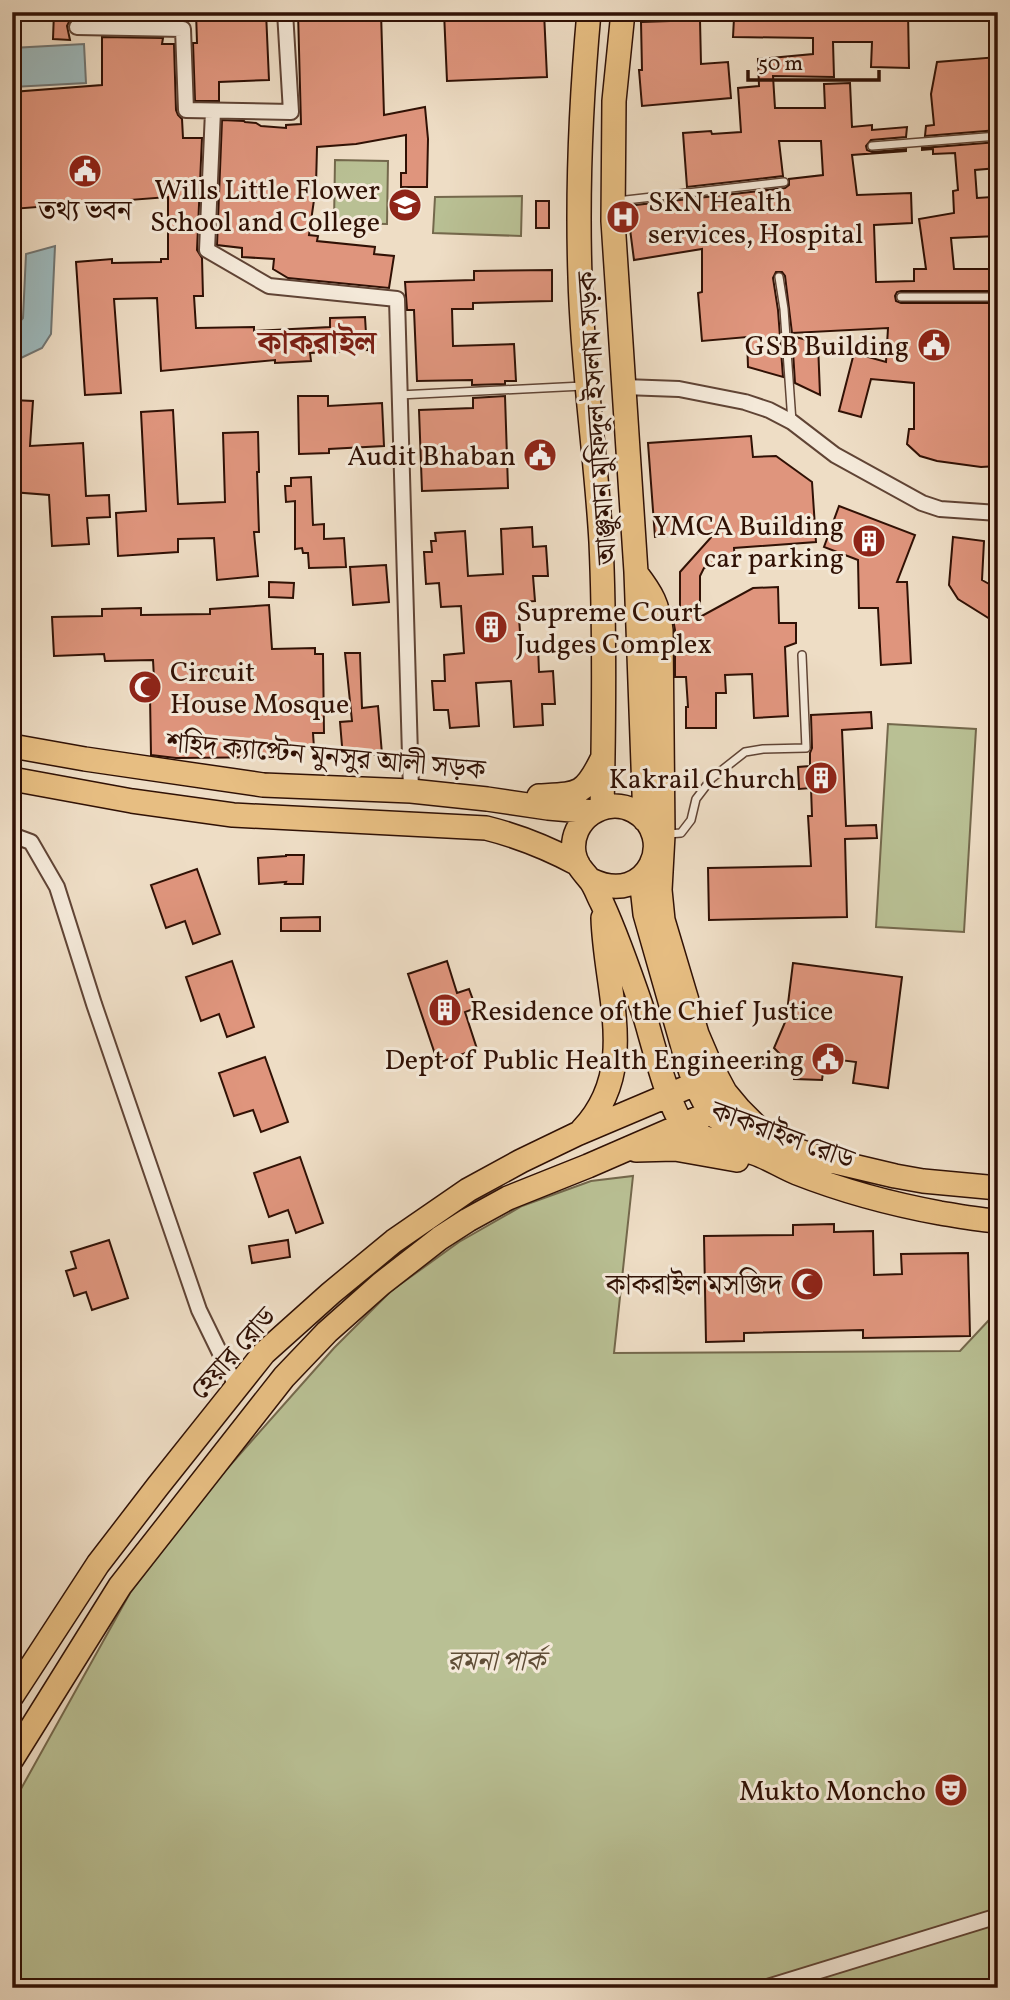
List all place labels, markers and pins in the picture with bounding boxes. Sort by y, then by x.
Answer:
public building icon: তথ্য ভবন [66,152,104,190]
place label: Wills Little Flower School and College [150,172,380,243]
place label: SKN Health services, Hospital [648,184,863,255]
school or university icon: Wills Little Flower School and College [386,186,424,224]
place label: তথ্য ভবন [37,193,133,232]
hospital icon: SKN Health services, Hospital [604,198,642,236]
public building icon: GSB Building [915,326,953,364]
place label: GSB Building [745,328,909,367]
public building icon: Audit Bhaban [521,436,559,474]
place label: Audit Bhaban [347,438,516,477]
place label: YMCA Building car parking [653,508,844,579]
building icon: YMCA Building car parking [850,522,888,560]
place label: Supreme Court Judges Complex [516,594,712,665]
building icon: Supreme Court Judges Complex [472,608,510,646]
place label: Circuit House Mosque [170,654,349,725]
mosque icon: Circuit House Mosque [126,668,164,706]
building icon: Kakrail Church [802,759,840,797]
place label: Kakrail Church [609,761,796,800]
building icon: Residence of the Chief Justice [426,991,464,1029]
place label: Residence of the Chief Justice [470,993,833,1032]
public building icon: Dept of Public Health Engineering [809,1040,847,1078]
place label: Dept of Public Health Engineering [384,1042,804,1081]
mosque icon: কাকরাইল মসজিদ [788,1265,826,1303]
place label: কাকরাইল মসজিদ [605,1267,784,1306]
theatre icon: Mukto Moncho [932,1771,970,1809]
place label: Mukto Moncho [739,1773,926,1812]

